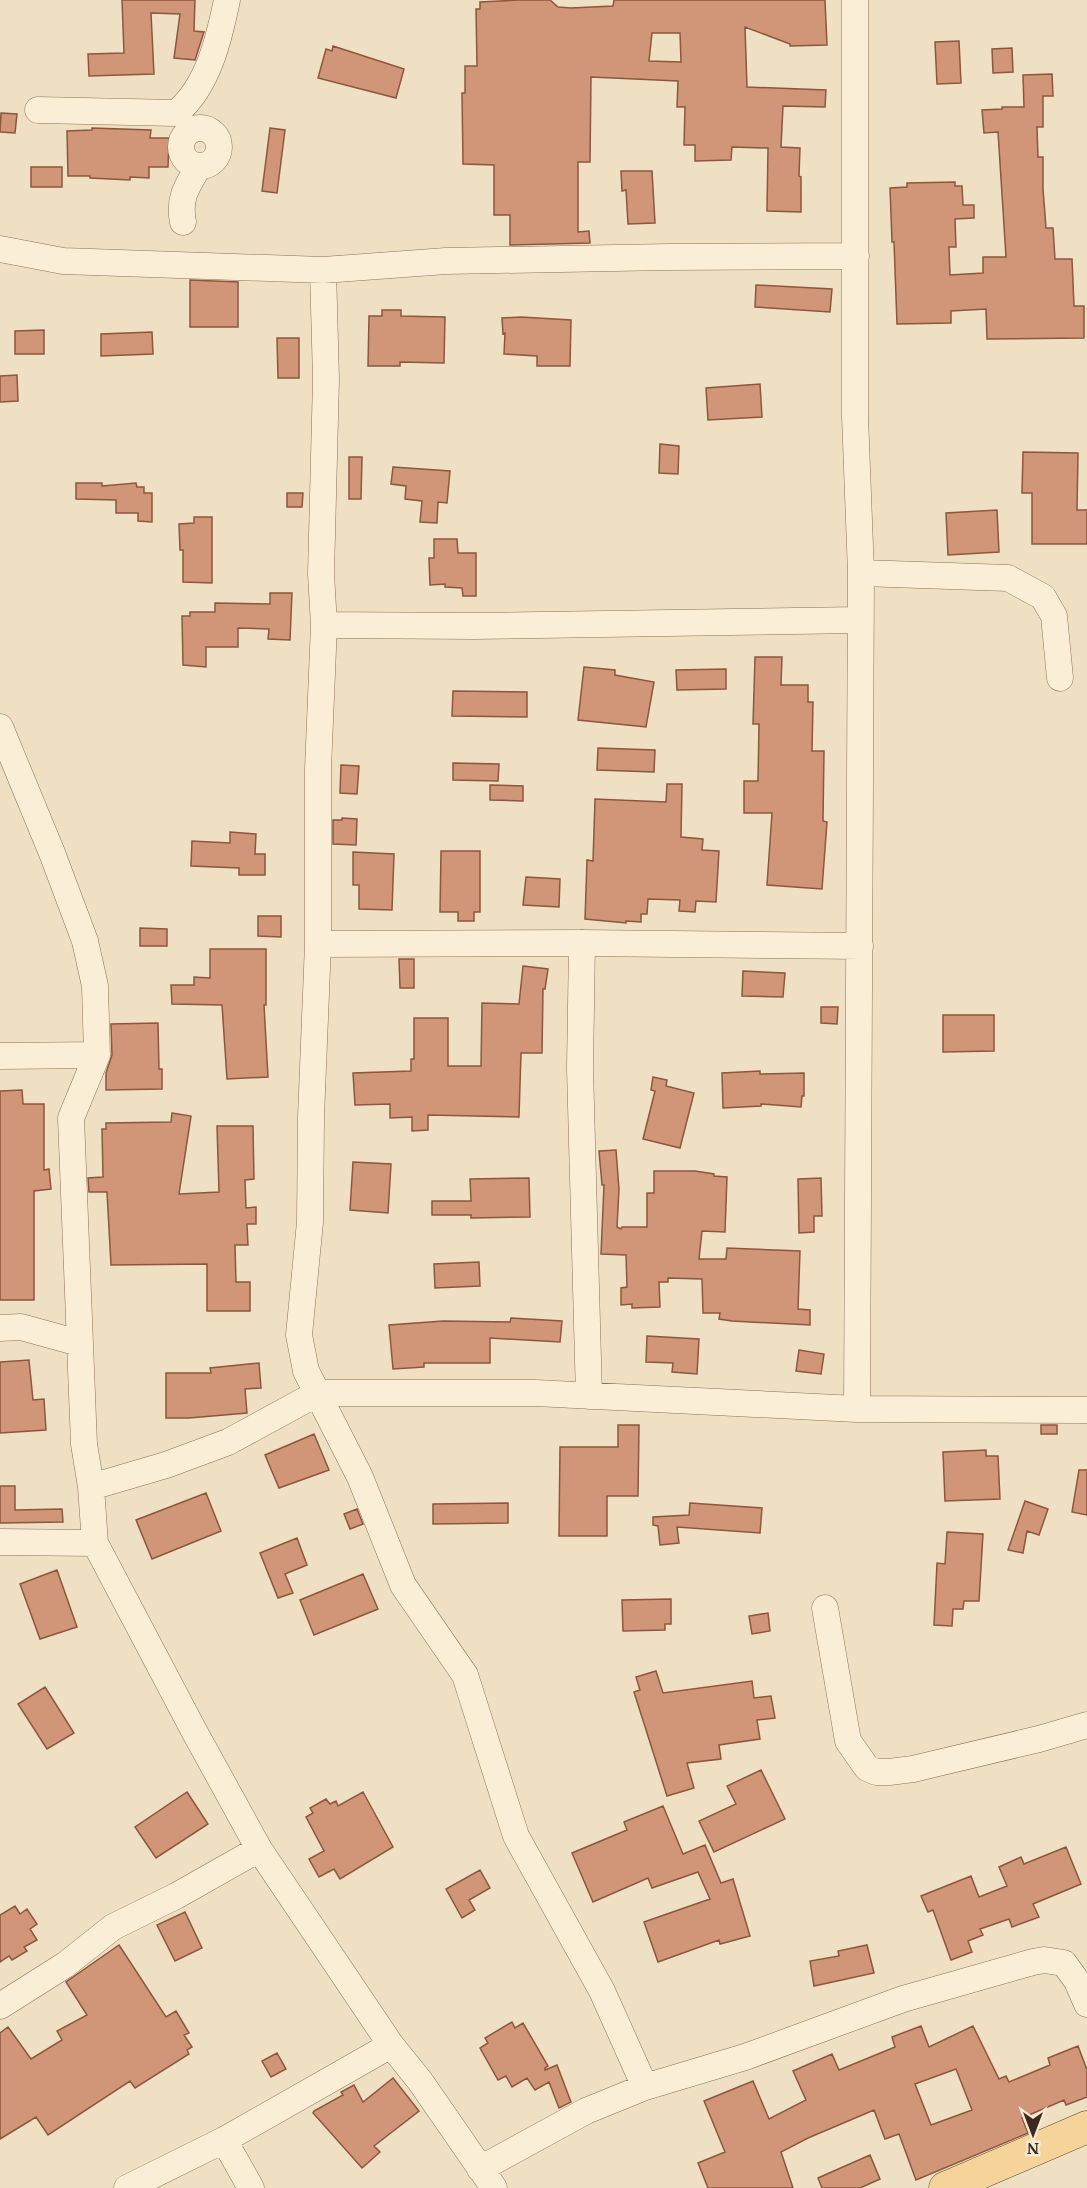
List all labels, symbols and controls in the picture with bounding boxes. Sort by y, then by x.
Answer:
north arrow [1003,2104,1063,2164]
text: N [1027,2138,1039,2160]

